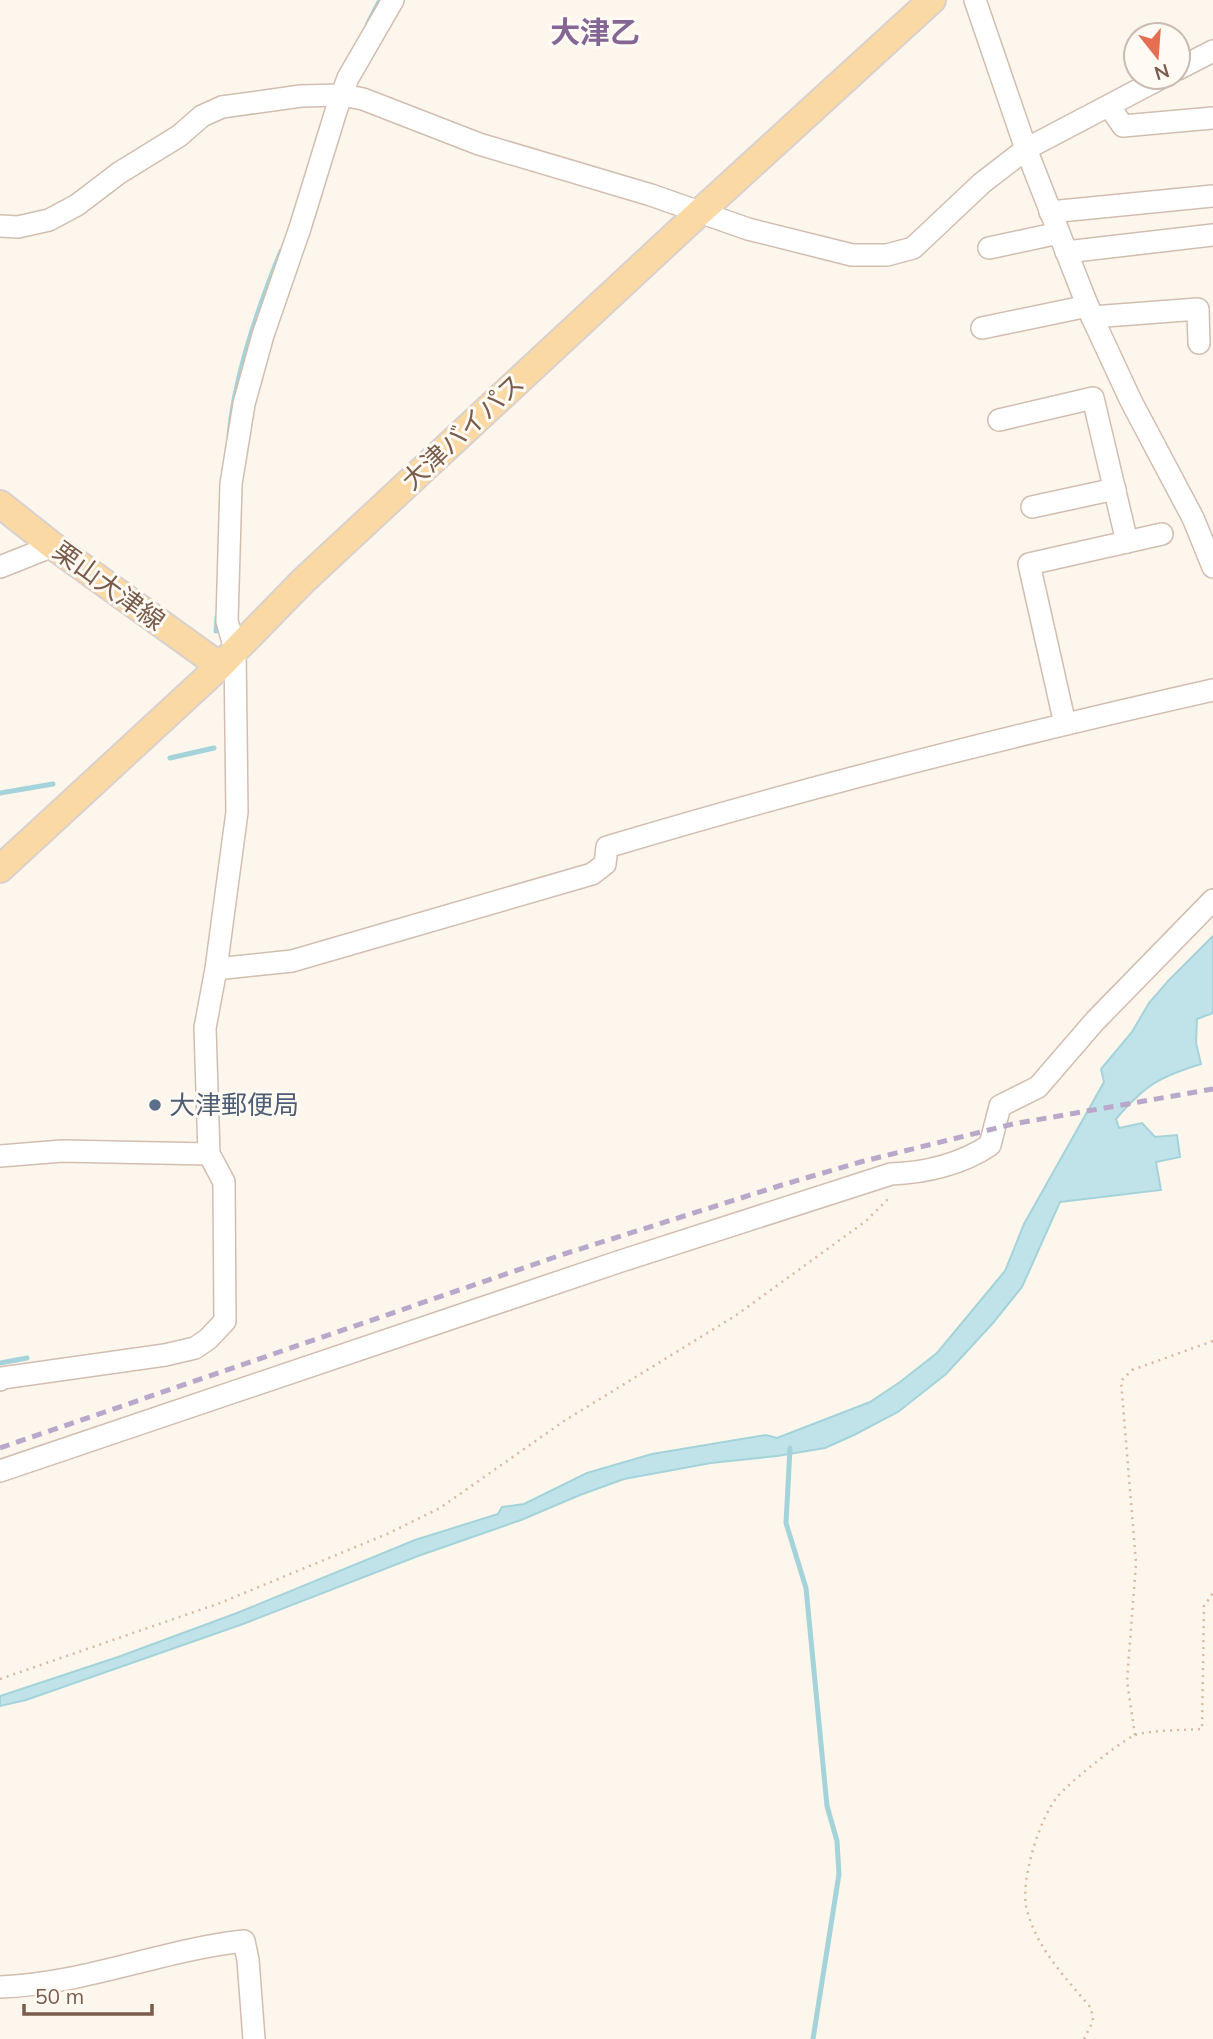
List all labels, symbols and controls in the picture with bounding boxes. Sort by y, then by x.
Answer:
district label: 大津乙 [550,13,640,51]
north arrow [1122,21,1192,91]
text: N [1152,59,1172,86]
street label: 大津バイパス [395,367,531,497]
street label: 栗山大津線 [47,534,172,637]
place label: 大津郵便局 [169,1088,299,1121]
marker: 大津郵便局 [147,1097,163,1113]
scale bar [24,1972,152,2016]
text: 50 m [35,1983,84,2009]

